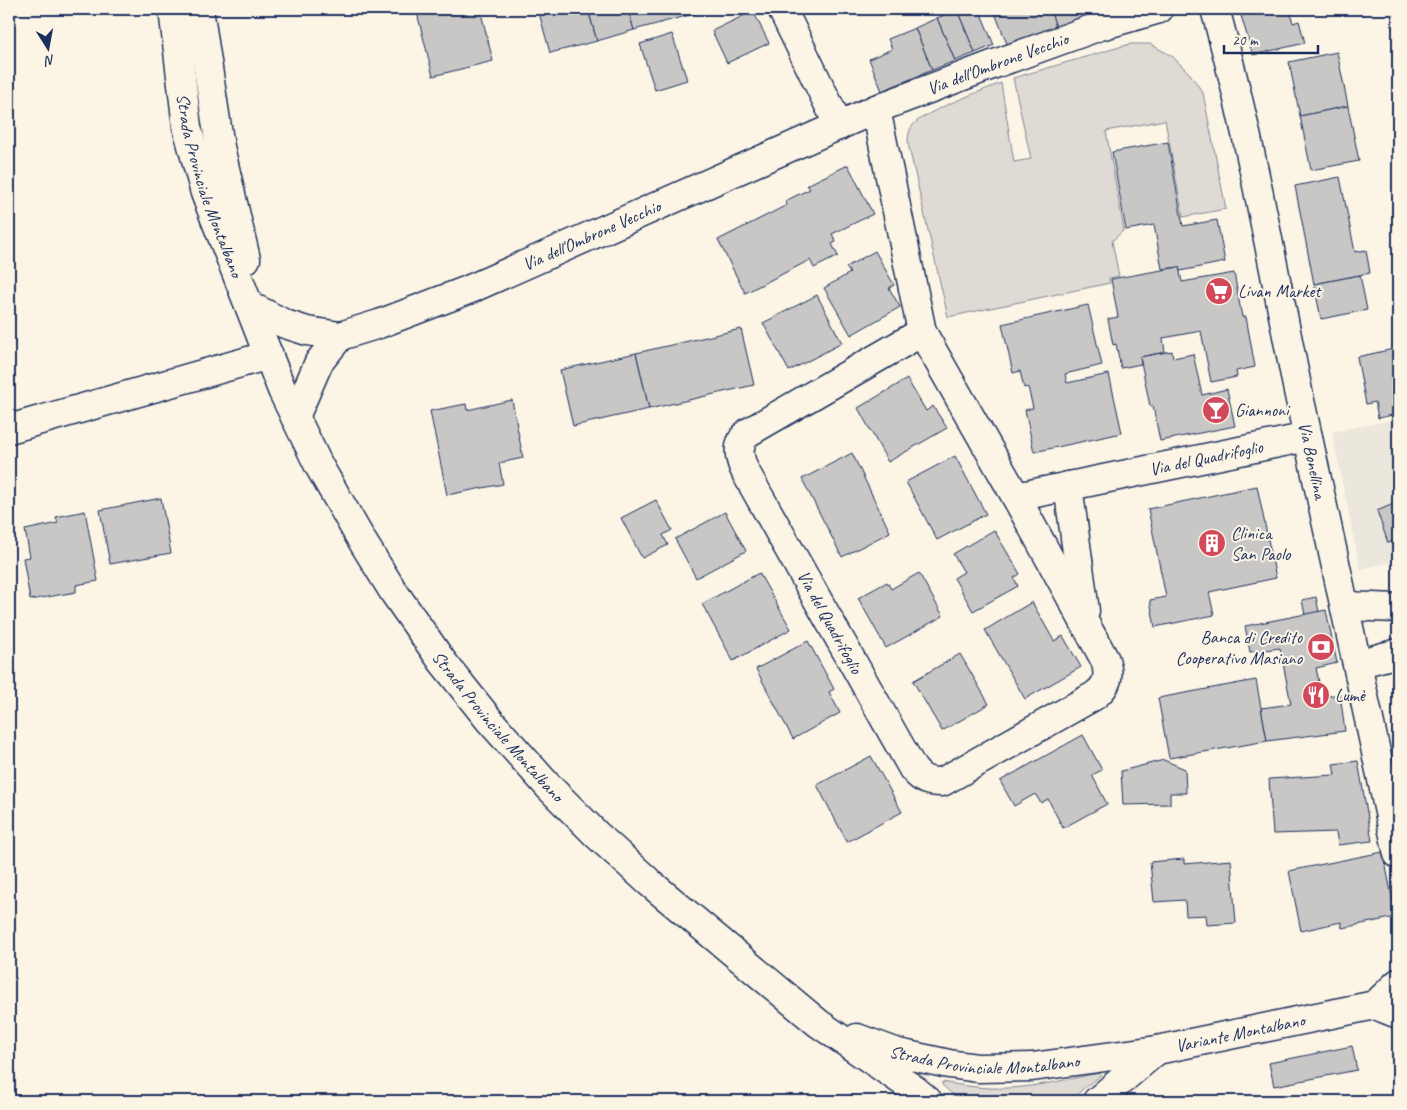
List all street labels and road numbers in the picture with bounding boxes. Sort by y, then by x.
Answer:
street label: Via dell'Ombrone Vecchio [924,27,1072,100]
street label: Strada Provinciale Montalbano [172,93,248,282]
street label: Via dell'Ombrone Vecchio [519,194,665,275]
street label: Via Bonellina [1294,420,1332,503]
street label: Via del Quadrifoglio [1148,435,1266,480]
street label: Via del Quadrifoglio [793,567,868,679]
street label: Strada Provinciale Montalbano [427,647,569,807]
street label: Variante Montalbano [1174,1009,1308,1057]
street label: Strada Provinciale Montalbano [886,1040,1082,1079]

